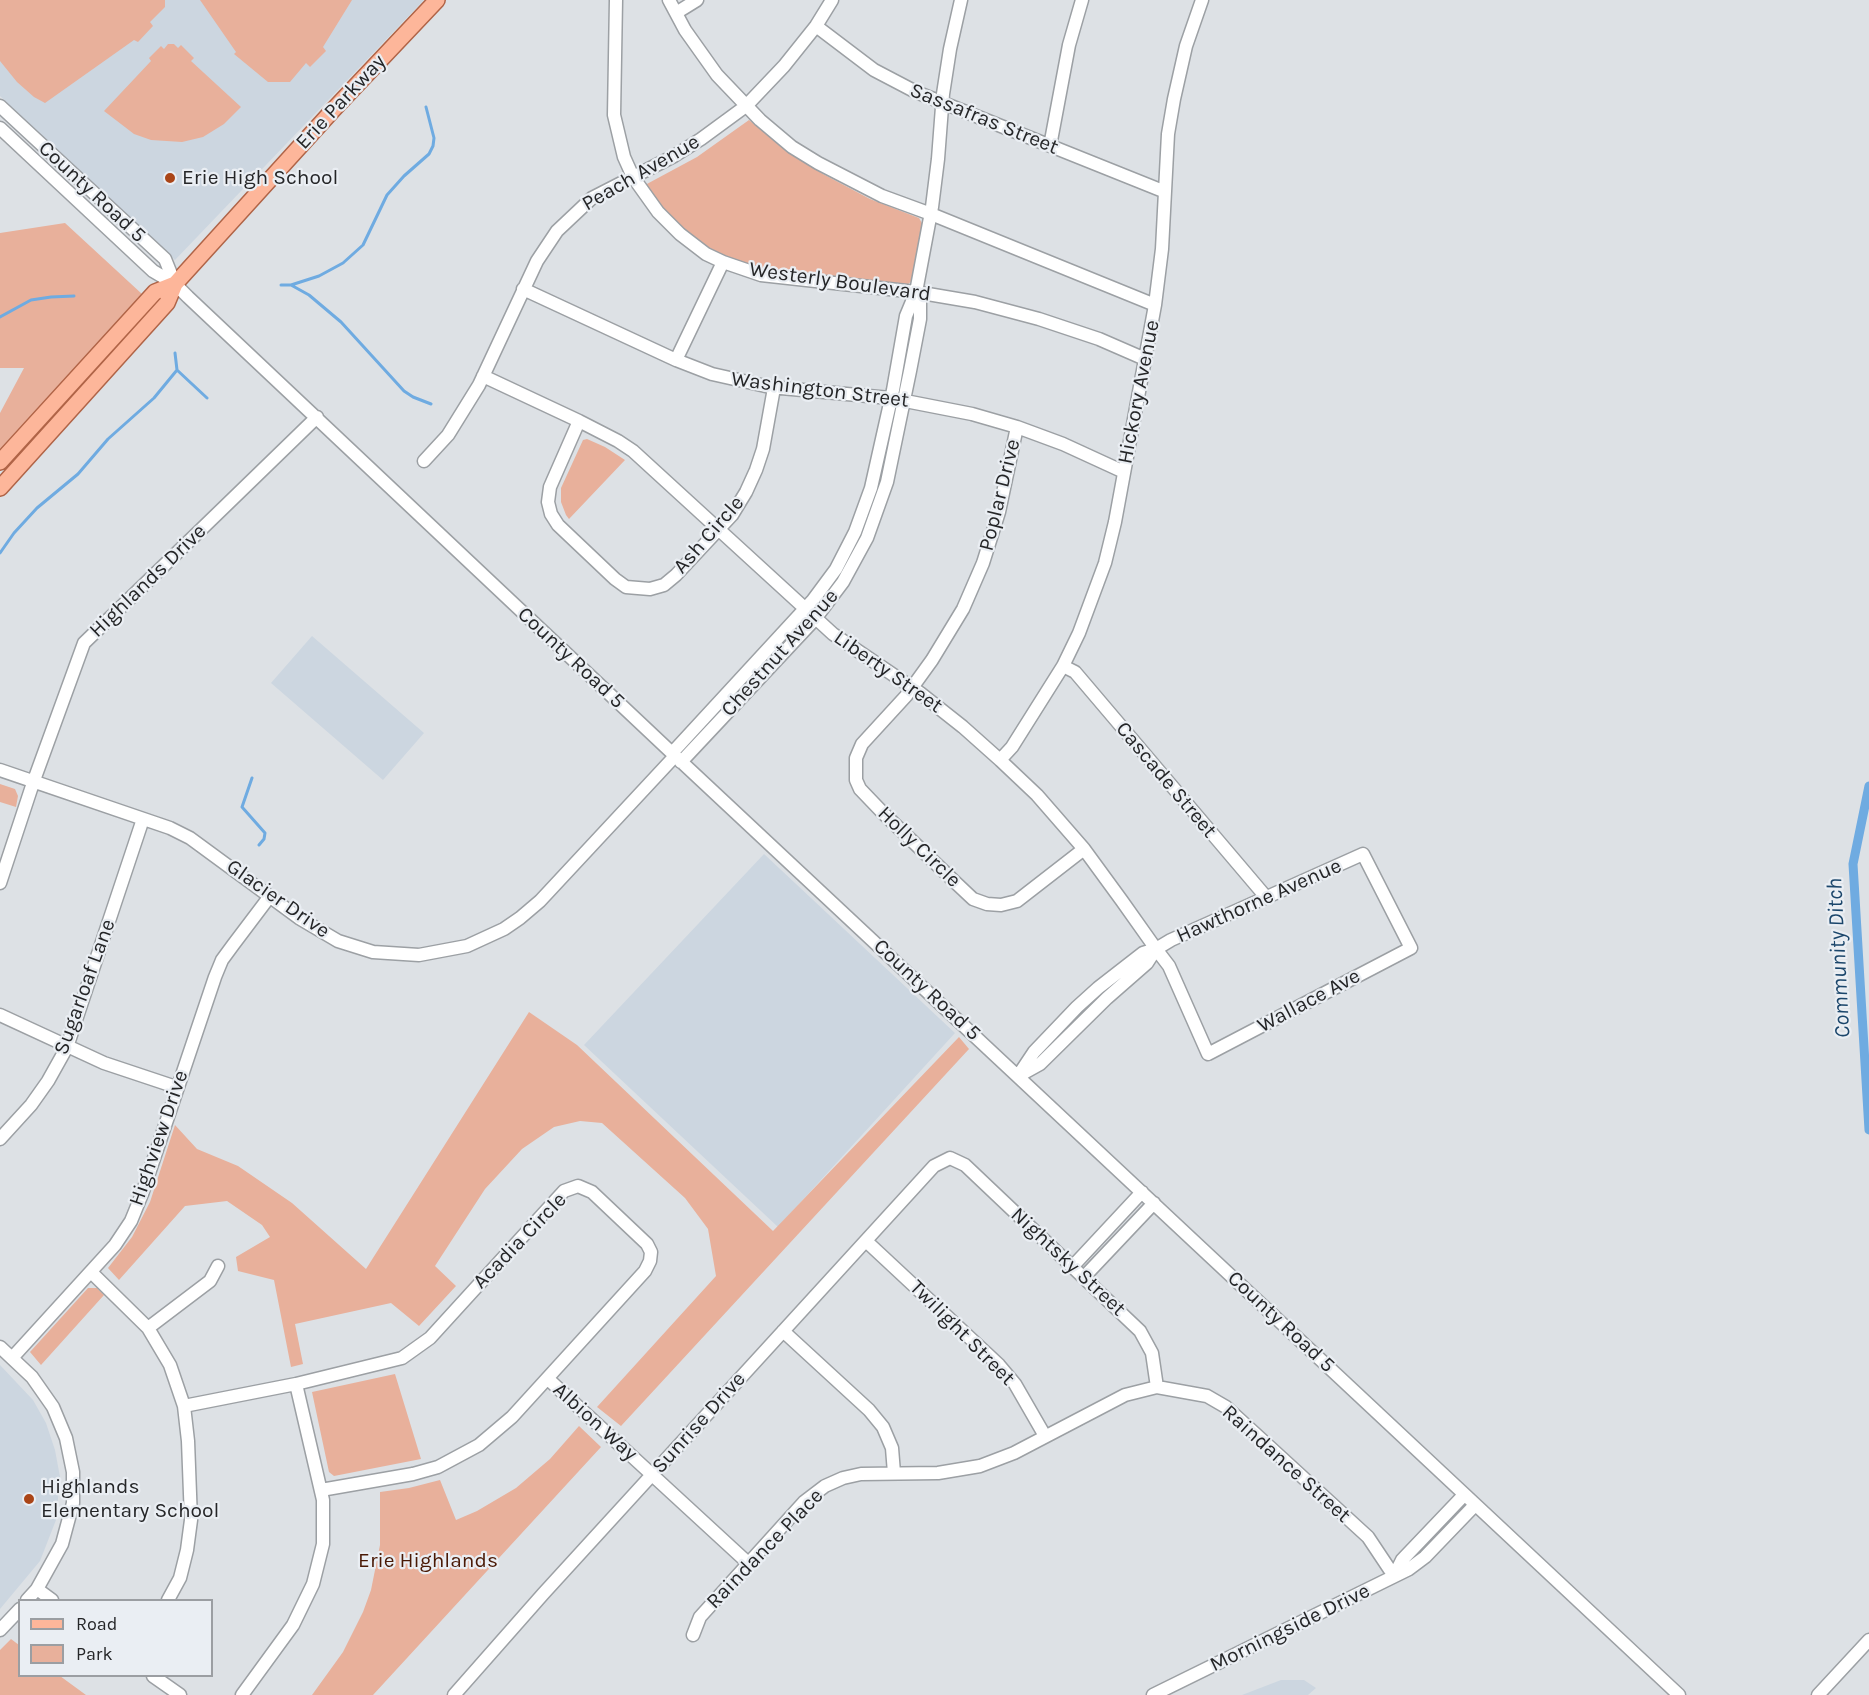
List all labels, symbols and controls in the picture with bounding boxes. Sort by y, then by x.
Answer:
street label: Erie Parkway [291,49,391,155]
street label: Sassafras Street [906,78,1062,160]
street label: Peach Avenue [578,129,704,217]
street label: County Road 5 [33,136,151,248]
place label: Erie High School [182,165,338,191]
marker: Erie High School [163,171,177,185]
street label: Westerly Boulevard [748,257,932,307]
street label: Hickory Avenue [1113,318,1165,466]
street label: Washington Street [730,367,910,413]
street label: Poplar Drive [974,436,1026,554]
street label: Ash Circle [668,491,750,579]
street label: Highlands Drive [84,519,212,643]
street label: Chestnut Avenue [716,584,844,722]
street label: County Road 5 [512,602,630,714]
street label: Liberty Street [829,625,947,719]
street label: Cascade Street [1110,717,1222,843]
street label: Holly Circle [872,801,966,893]
street label: Hawthorne Avenue [1173,853,1345,949]
street label: Glacier Drive [221,854,335,944]
water label: Community Ditch [1822,877,1856,1039]
street label: Sugarloaf Lane [49,916,121,1058]
street label: County Road 5 [868,934,986,1046]
street label: Wallace Ave [1253,963,1365,1039]
street label: Highview Drive [124,1067,194,1209]
street label: Acadia Circle [468,1188,572,1294]
street label: Nightsky Street [1005,1202,1131,1322]
street label: County Road 5 [1222,1266,1340,1378]
street label: Twilight Street [904,1275,1020,1391]
street label: Sunrise Drive [647,1367,751,1479]
street label: Albion Way [547,1377,643,1467]
street label: Raindance Street [1217,1400,1355,1528]
place label: Highlands Elementary School [41,1474,219,1524]
street label: Raindance Place [701,1484,829,1614]
marker: Highlands Elementary School [22,1492,36,1506]
park label: Erie Highlands [358,1548,498,1574]
street label: Morningside Drive [1206,1578,1374,1678]
legend [18,1599,213,1677]
text: Road [76,1613,117,1635]
text: Park [76,1643,113,1665]

